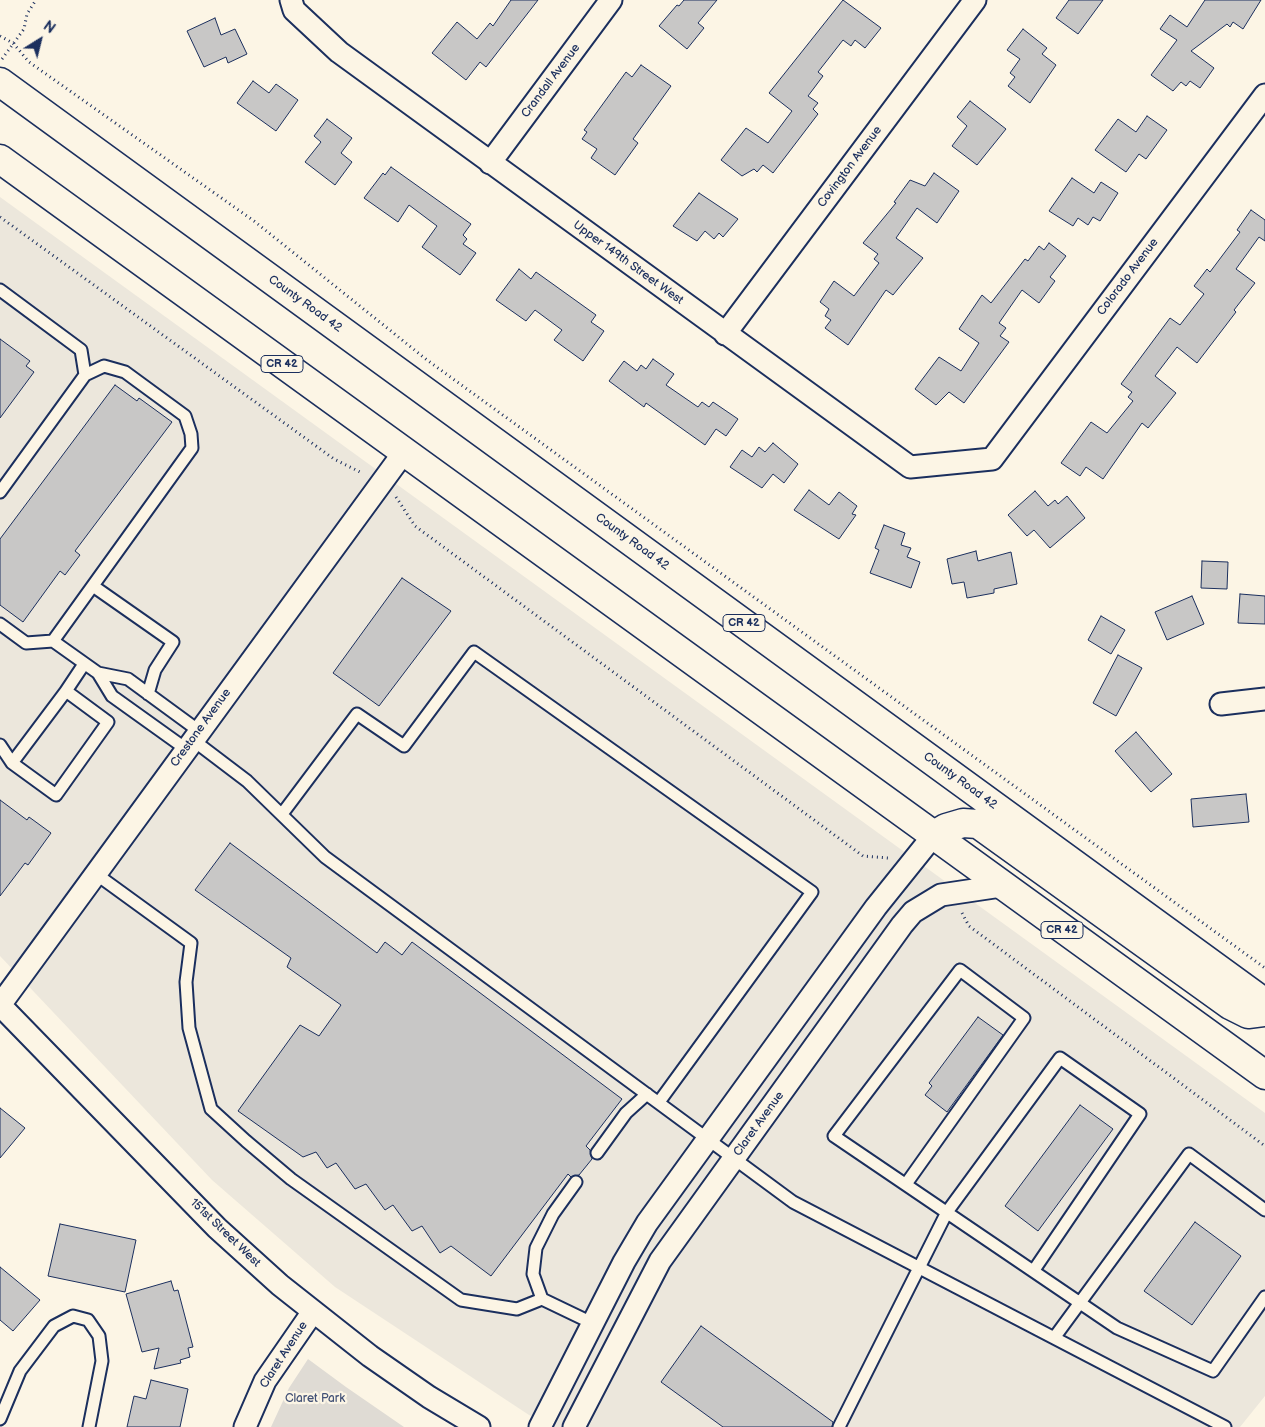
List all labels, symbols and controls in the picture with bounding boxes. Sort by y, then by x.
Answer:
north arrow [15,15,65,65]
text: N [40,17,58,37]
street label: Crandall Avenue [519,41,583,121]
street label: Covington Avenue [815,124,885,210]
street label: Upper 149th Street West [570,218,686,308]
street label: Colorado Avenue [1094,236,1162,318]
street label: County Road 42 [265,272,345,336]
road number: CR 42 [261,356,303,372]
street label: County Road 42 [592,510,672,574]
road number: CR 42 [723,614,765,632]
street label: Crestone Avenue [168,686,234,770]
street label: County Road 42 [920,749,1000,813]
road number: CR 42 [1041,922,1083,938]
street label: Claret Avenue [731,1089,787,1159]
street label: 151st Street West [187,1196,263,1270]
street label: Claret Avenue [257,1319,311,1391]
park label: Claret Park [285,1392,345,1406]

